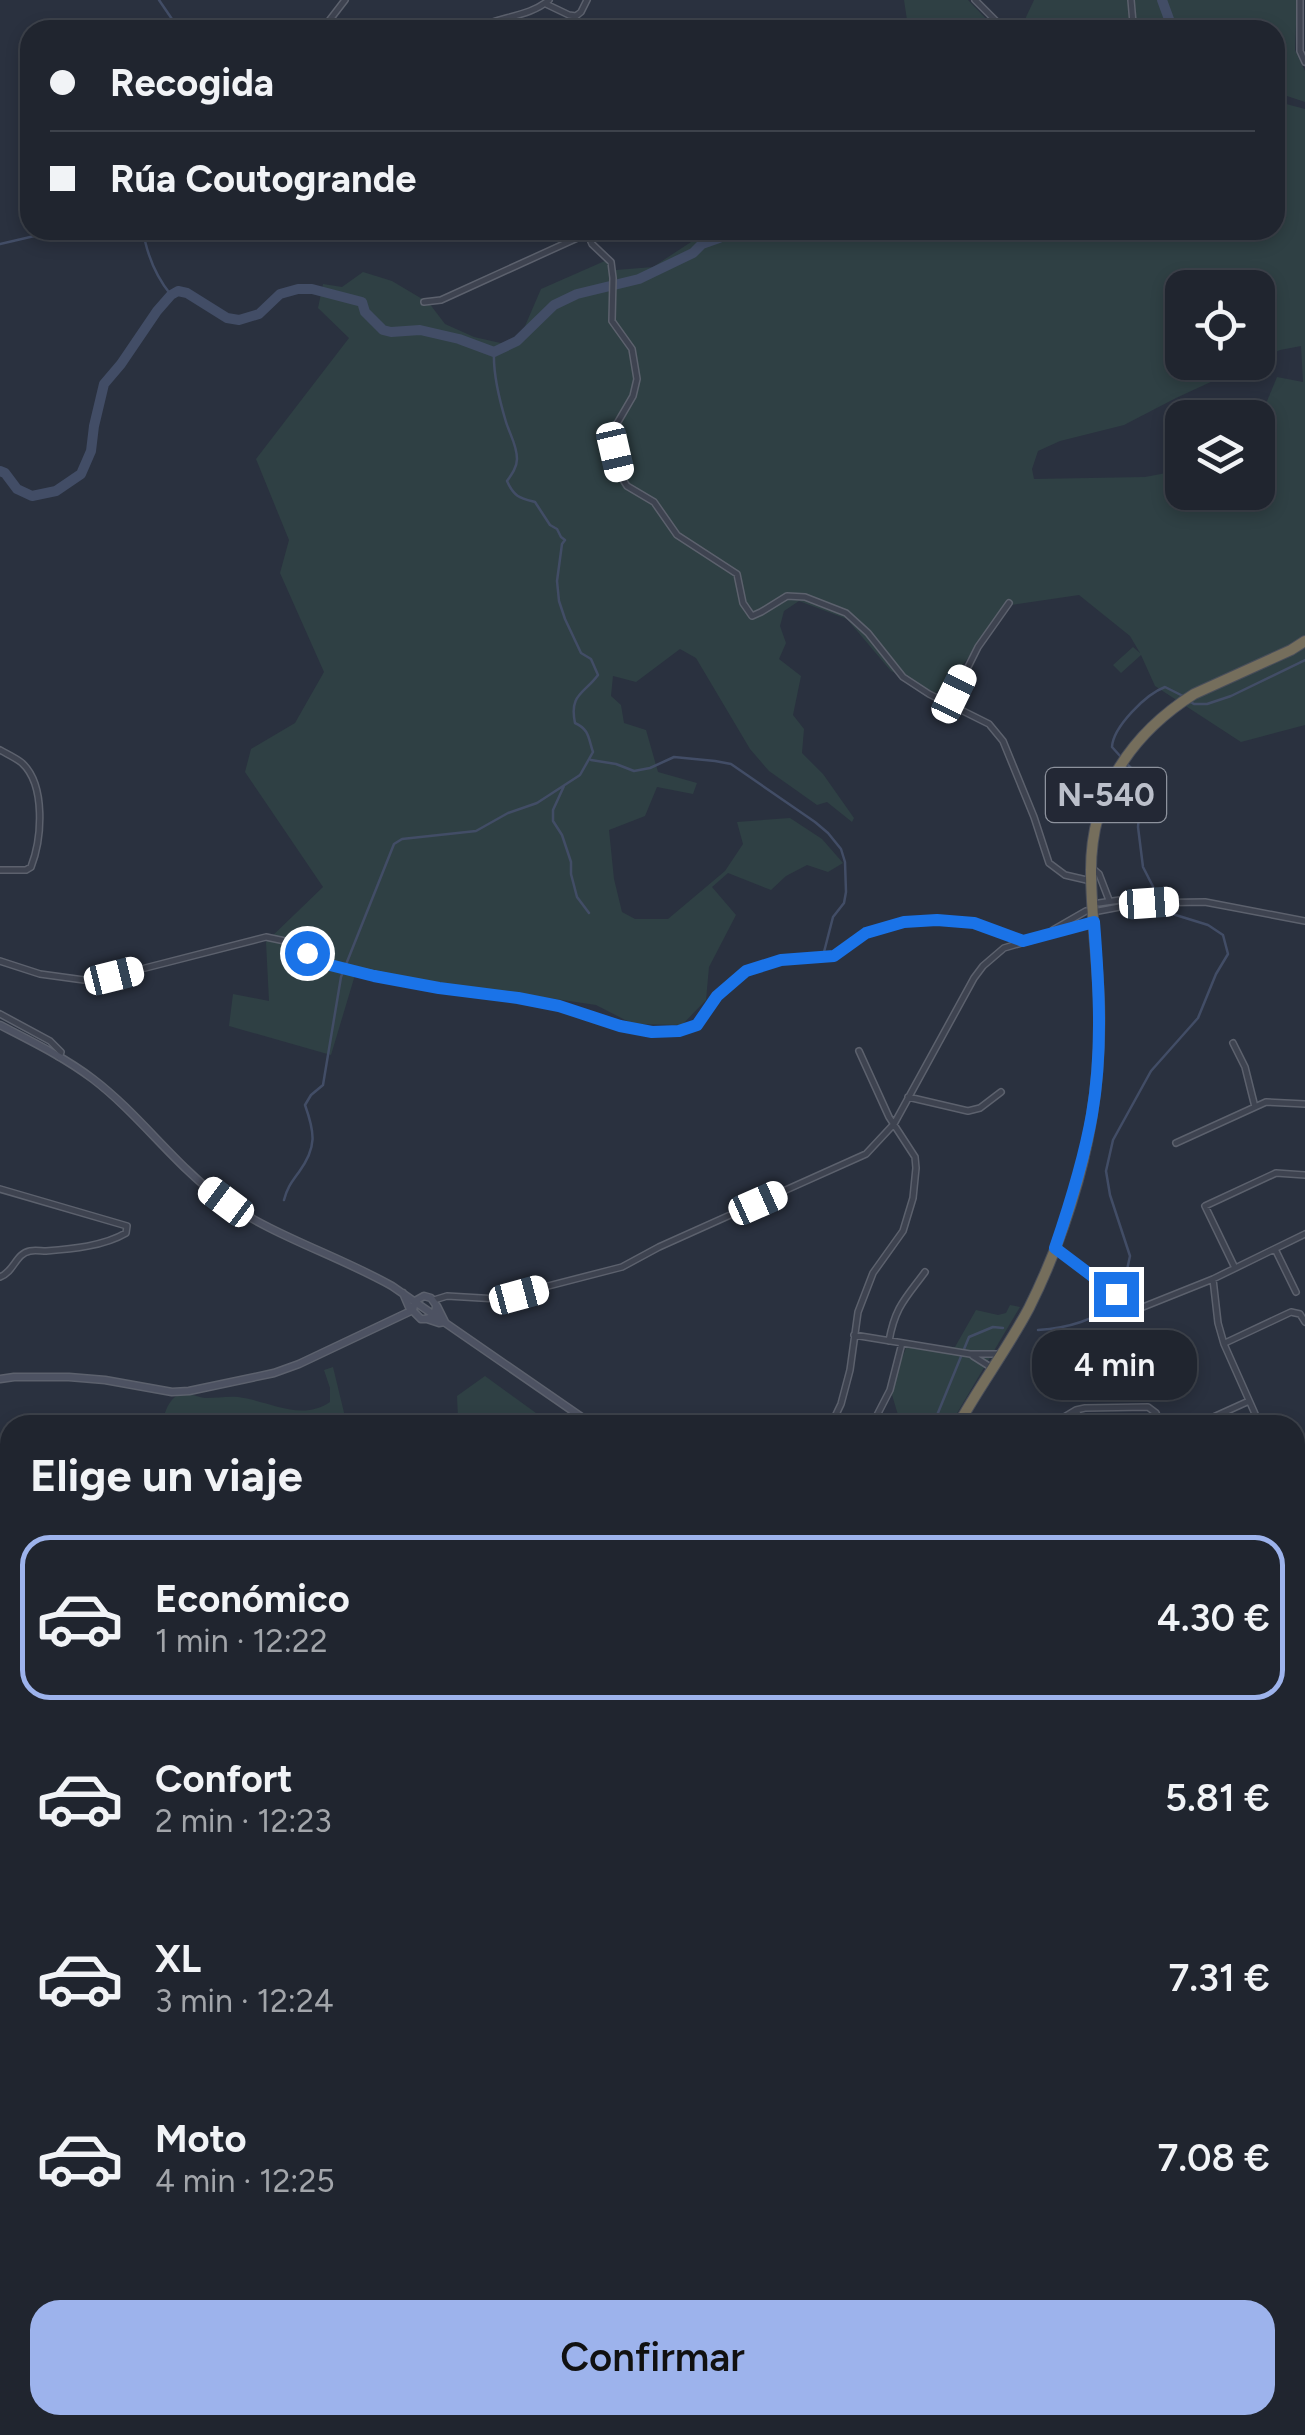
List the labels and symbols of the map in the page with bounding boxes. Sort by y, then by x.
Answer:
car [594,419,636,485]
car [927,660,981,728]
road number: N-540 [1046,768,1166,822]
car [1118,886,1180,920]
route start [285,931,330,976]
car [81,954,147,998]
car [193,1172,259,1232]
car [724,1177,792,1229]
route end [1094,1272,1139,1317]
car [486,1273,552,1317]
callout: 4 min [1034,1329,1198,1399]

